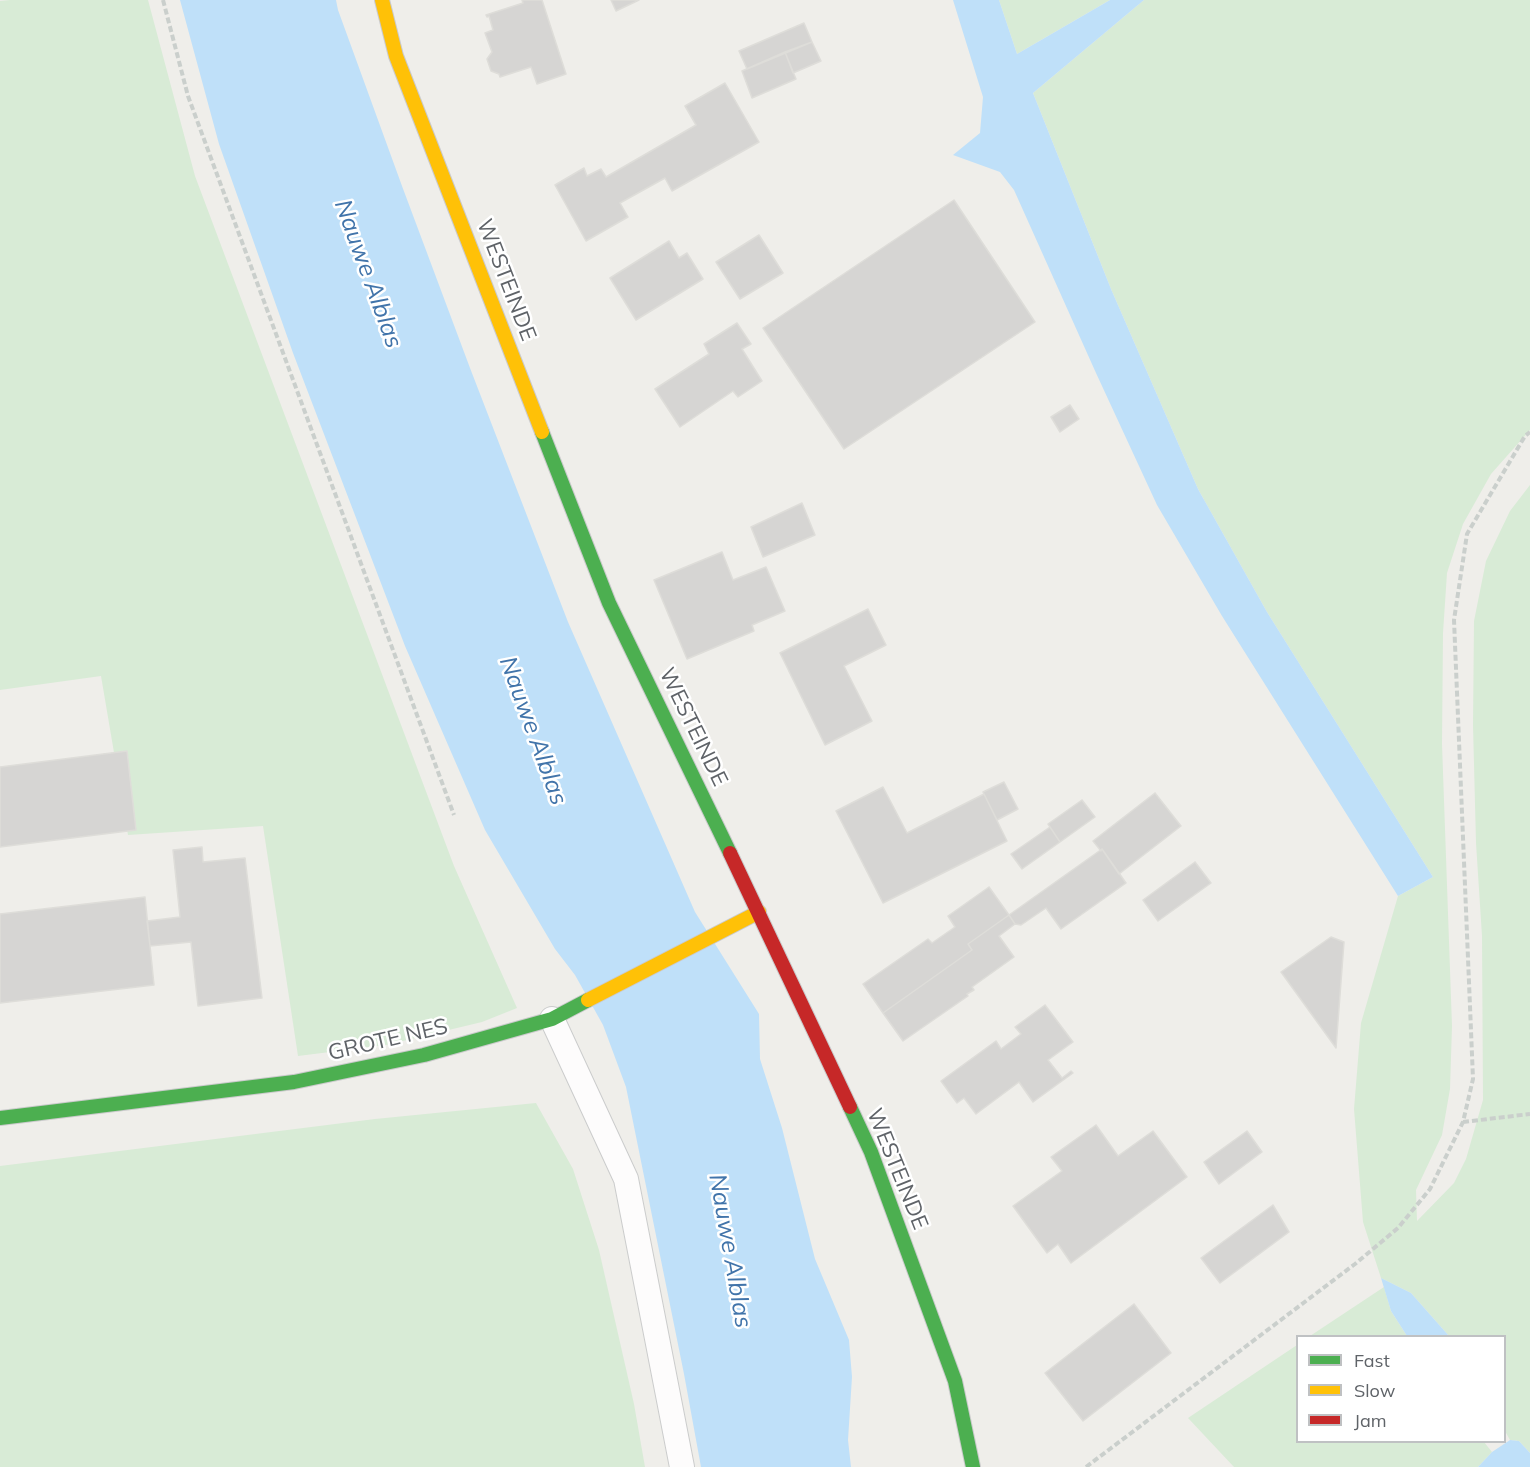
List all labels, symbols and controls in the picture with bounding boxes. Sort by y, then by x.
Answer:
water label: Nauwe Alblas [328,196,408,352]
street label: WESTEINDE [471,215,541,345]
water label: Nauwe Alblas [493,653,573,809]
street label: WESTEINDE [653,664,733,790]
street label: GROTE NES [326,1013,450,1067]
street label: WESTEINDE [861,1105,933,1233]
water label: Nauwe Alblas [702,1172,758,1330]
legend [1296,1335,1506,1443]
text: Fast [1354,1349,1390,1372]
text: Slow [1354,1379,1395,1402]
text: Jam [1354,1409,1387,1432]

